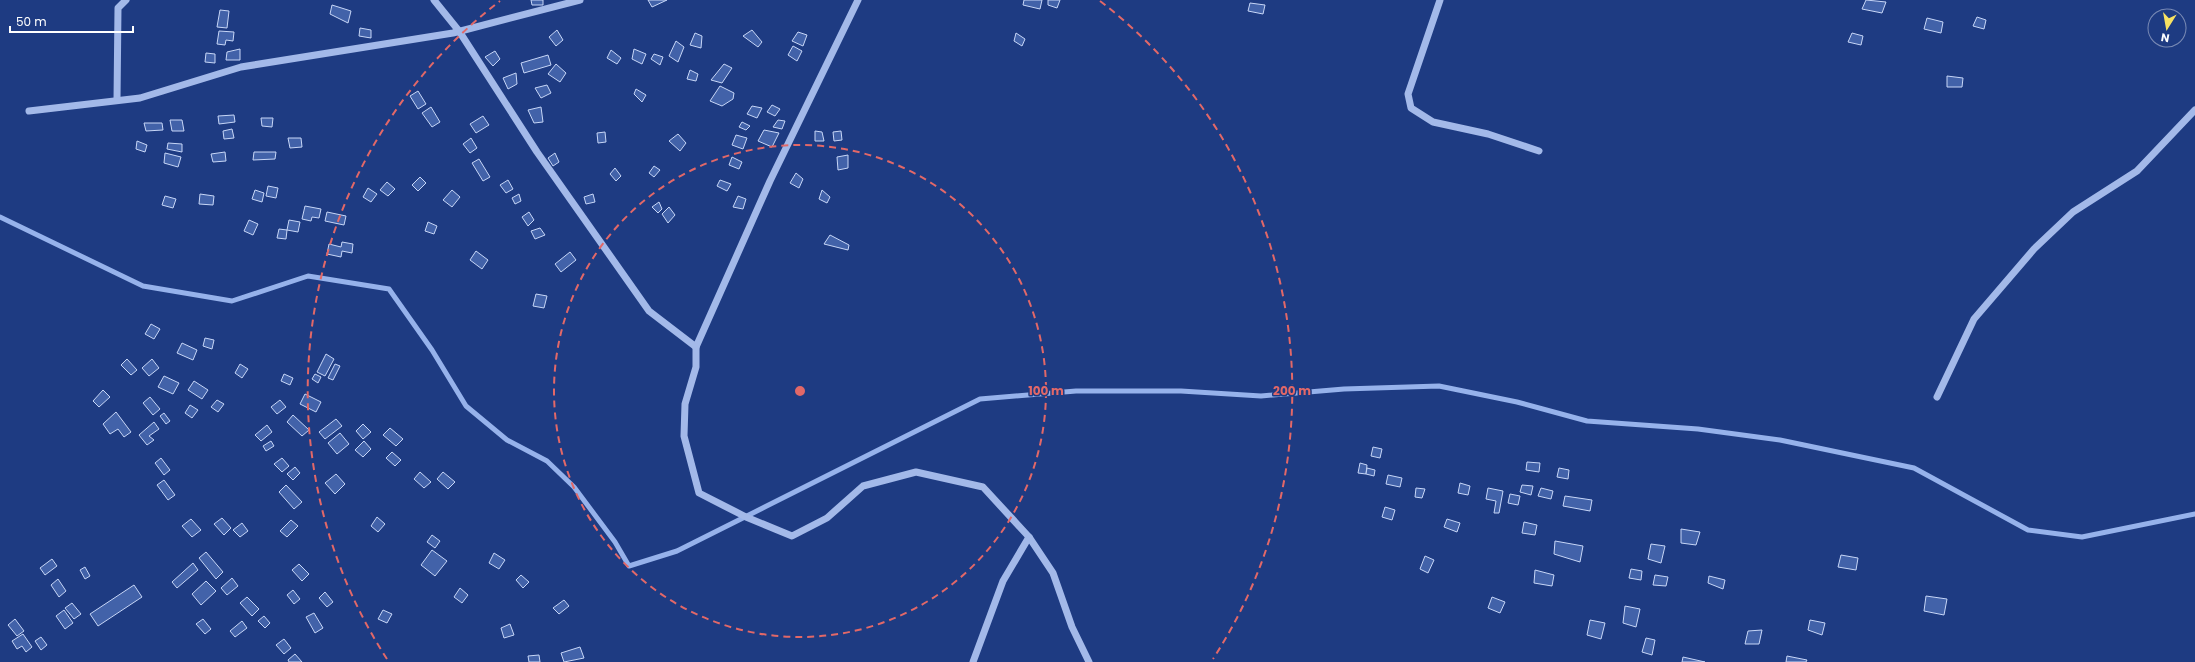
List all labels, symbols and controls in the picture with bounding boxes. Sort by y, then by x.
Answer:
scale bar [10,8,133,34]
north arrow [2147,8,2187,48]
text: 50 m [16,13,47,30]
text: N [2160,29,2171,46]
text: 100 m [1028,382,1064,399]
text: 200 m [1273,382,1311,399]
centre of rings [793,384,807,398]

